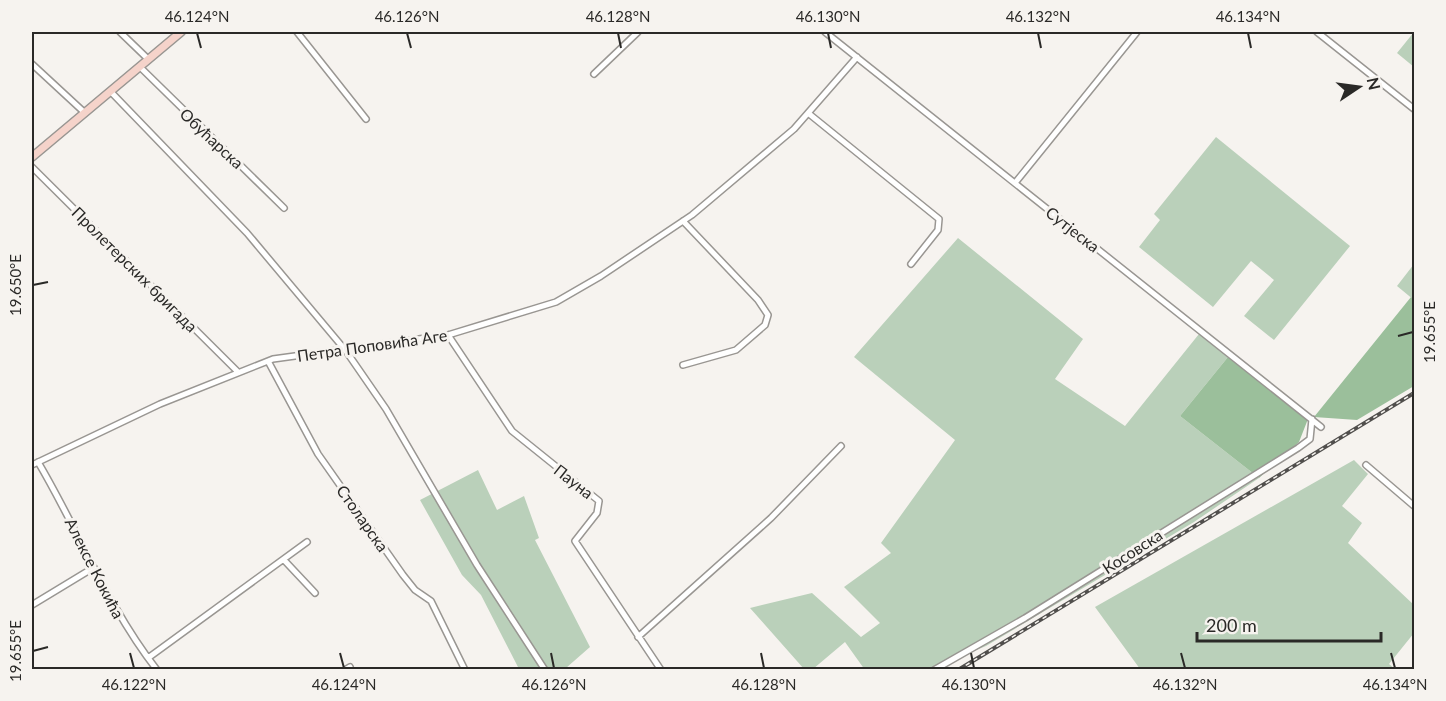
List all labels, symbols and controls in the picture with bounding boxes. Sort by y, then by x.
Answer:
text: 46.124°N [165,7,229,25]
text: 46.126°N [375,7,439,25]
text: 46.128°N [586,7,650,25]
text: 46.130°N [796,7,860,25]
text: 46.132°N [1006,7,1070,25]
text: 46.134°N [1216,7,1280,25]
north arrow [1329,57,1389,117]
text: N [1363,75,1385,92]
street label: Обућарска [176,104,248,172]
street label: Пролетерских бригада [68,202,202,336]
street label: Сутјеска [1042,202,1104,256]
text: 19.650°E [6,254,24,316]
text: 19.655°E [1420,301,1438,363]
street label: Петра Поповића Аге [296,325,448,365]
street label: Пауна [551,460,597,502]
street label: Столарска [333,481,393,555]
street label: Алексе Кокића [61,515,129,621]
street label: Косовска [1098,525,1166,577]
scale bar [1197,605,1382,643]
text: 200 m [1206,614,1257,636]
text: 19.655°E [6,620,24,682]
text: 46.122°N [102,675,166,693]
text: 46.124°N [312,675,376,693]
text: 46.126°N [522,675,586,693]
text: 46.128°N [732,675,796,693]
text: 46.130°N [942,675,1006,693]
text: 46.132°N [1153,675,1217,693]
text: 46.134°N [1363,675,1427,693]

